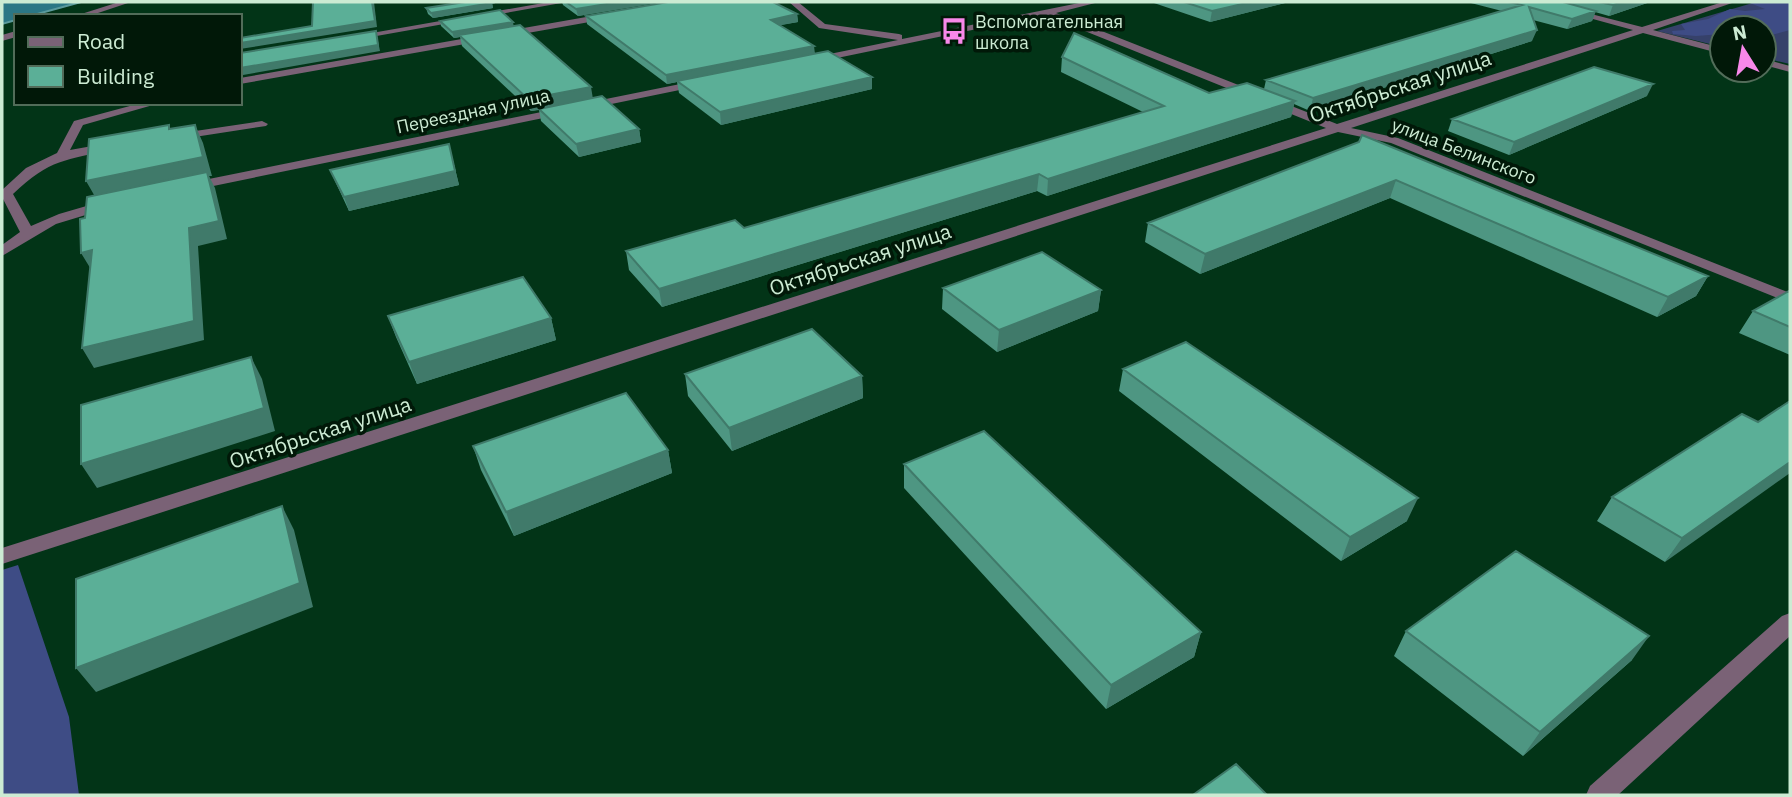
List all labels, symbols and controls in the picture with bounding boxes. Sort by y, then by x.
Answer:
place label: Вспомогательная школа [975,10,1123,54]
legend [14,14,242,105]
north arrow [1708,14,1778,84]
bus stop icon: Вспомогательная школа [939,16,969,46]
text: N [1731,19,1749,45]
text: Road [77,27,125,55]
street label: Октябрьская улица [1305,43,1495,129]
text: Building [77,62,154,90]
street label: Переездная улица [394,83,552,138]
street label: улица Белинского [1388,113,1540,189]
street label: Октябрьская улица [765,216,955,302]
street label: Октябрьская улица [225,389,415,475]

